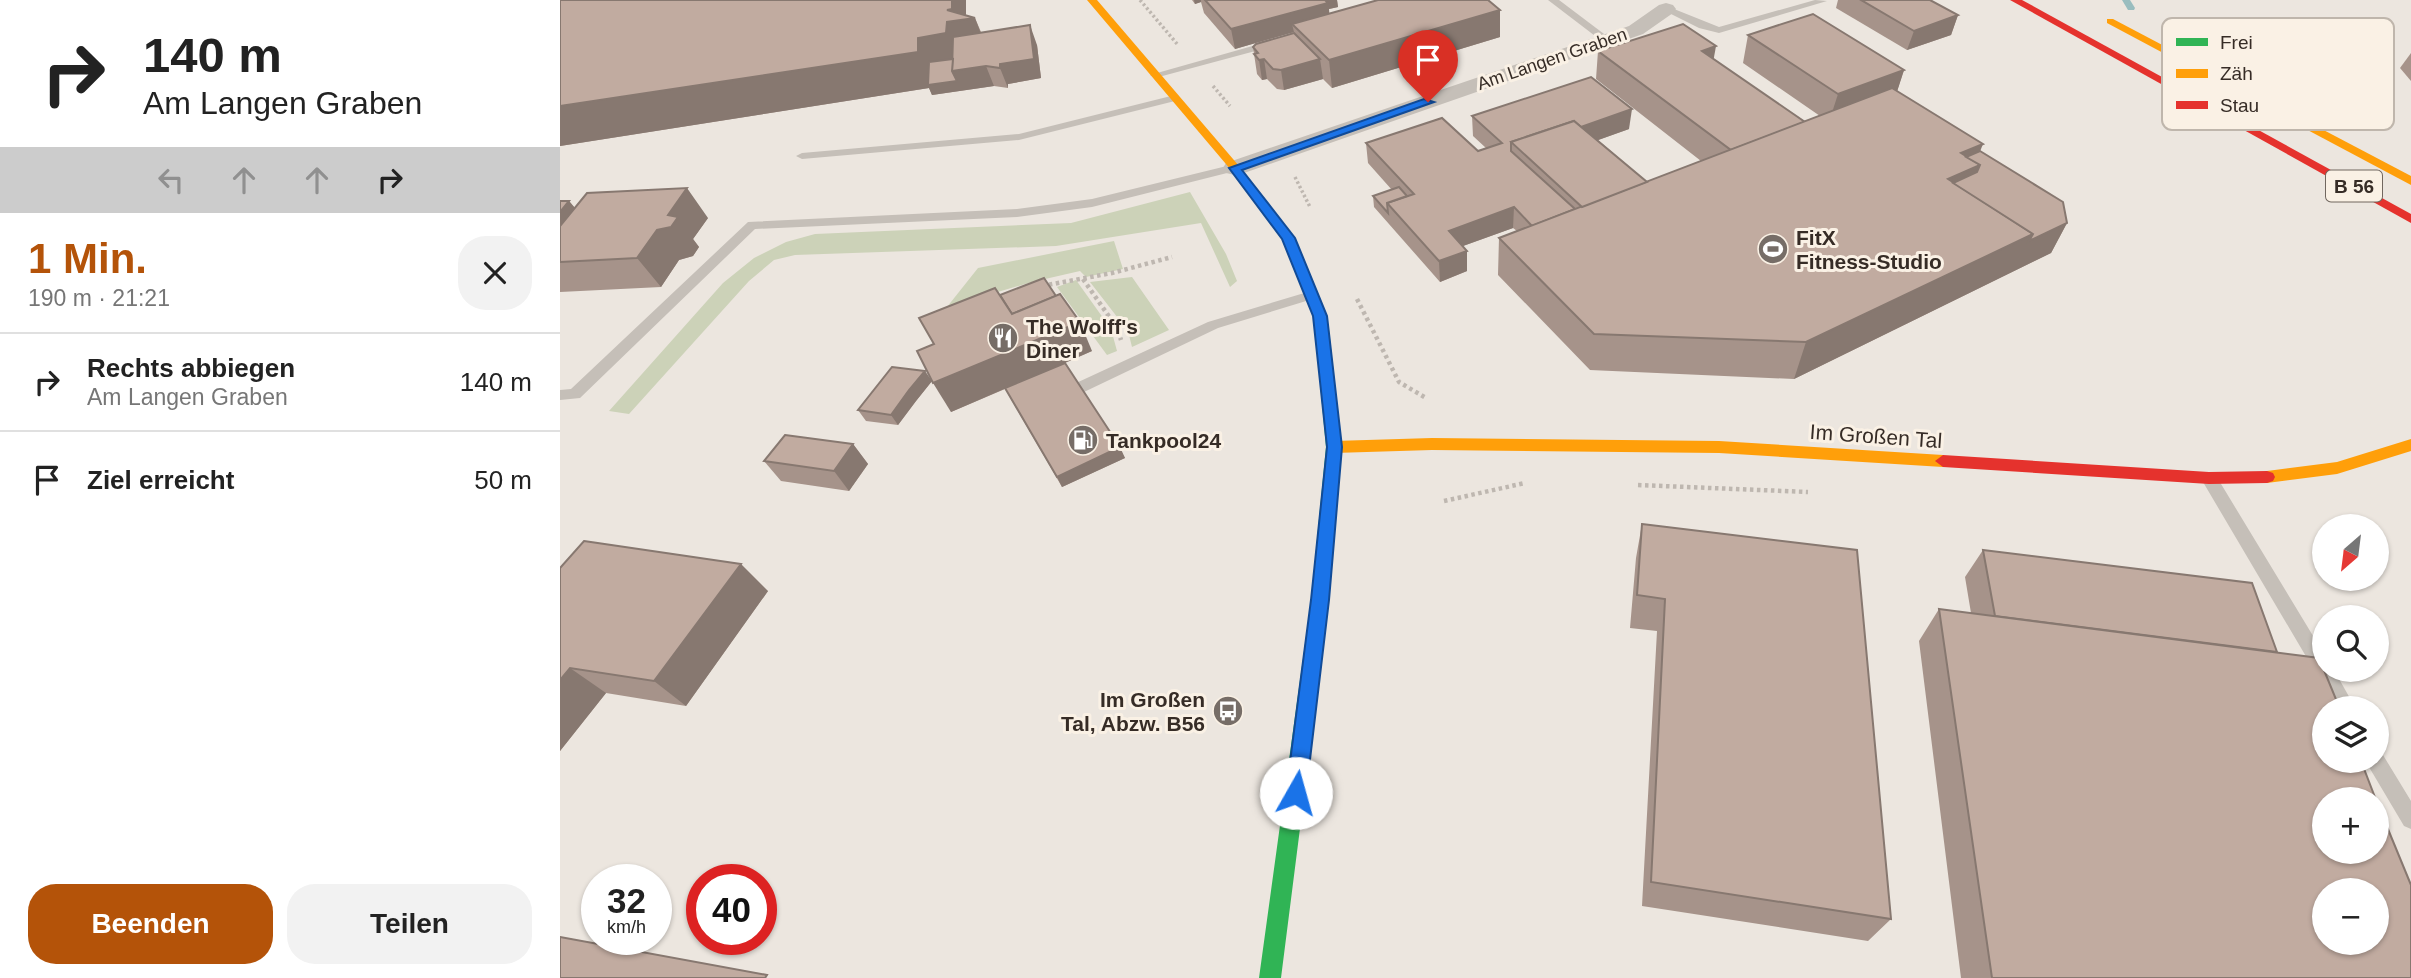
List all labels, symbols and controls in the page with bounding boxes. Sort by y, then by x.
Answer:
legend [2162,18,2394,130]
street label: Am Langen Graben [1474,24,1630,94]
icon: right [28,28,119,119]
text: 140 m [143,28,282,82]
pin [1398,30,1458,102]
text: Frei [2220,32,2253,53]
icon: arrive [1409,41,1447,79]
text: Zäh [2220,63,2253,84]
text: Am Langen Graben [143,85,422,121]
text: Stau [2220,95,2259,116]
icon: left [152,161,190,199]
icon: ahead [225,161,263,199]
icon: ahead [298,161,336,199]
icon: right [371,161,409,199]
road number: B 56 [2326,170,2382,202]
place label: FitX Fitness-Studio [1796,226,1942,273]
sports icon: FitX Fitness-Studio [1756,232,1790,266]
text: 1 Min. [28,235,147,282]
button: close [458,236,532,310]
text: 190 m · 21:21 [28,285,170,311]
place label: The Wolff's Diner [1026,315,1138,362]
restaurant icon: The Wolff's Diner [986,321,1020,355]
text: Rechts abbiegen [87,353,295,383]
icon: right [28,363,66,401]
text: 140 m [460,367,532,397]
text: Am Langen Graben [87,384,288,410]
street label: Im Großen Tal [1809,420,1943,452]
fuel station icon: Tankpool24 [1066,423,1100,457]
place label: Tankpool24 [1106,429,1221,452]
icon: arrive [28,461,66,499]
text: Ziel erreicht [87,465,234,495]
text: 50 m [474,465,532,495]
north arrow [2312,514,2389,592]
map controls [2312,514,2389,955]
button: search [2312,605,2389,682]
place label: Im Großen Tal, Abzw. B56 [1061,688,1205,735]
bus stop icon: Im Großen Tal, Abzw. B56 [1211,694,1245,728]
button: layers [2312,696,2389,773]
position arrow [1259,756,1333,830]
button: + [2312,787,2389,864]
speed limit sign: 40 [686,864,777,955]
button: − [2312,878,2389,955]
text: 32 [607,881,646,920]
button: Beenden [28,884,273,964]
button: Teilen [287,884,532,964]
text: km/h [607,917,646,937]

